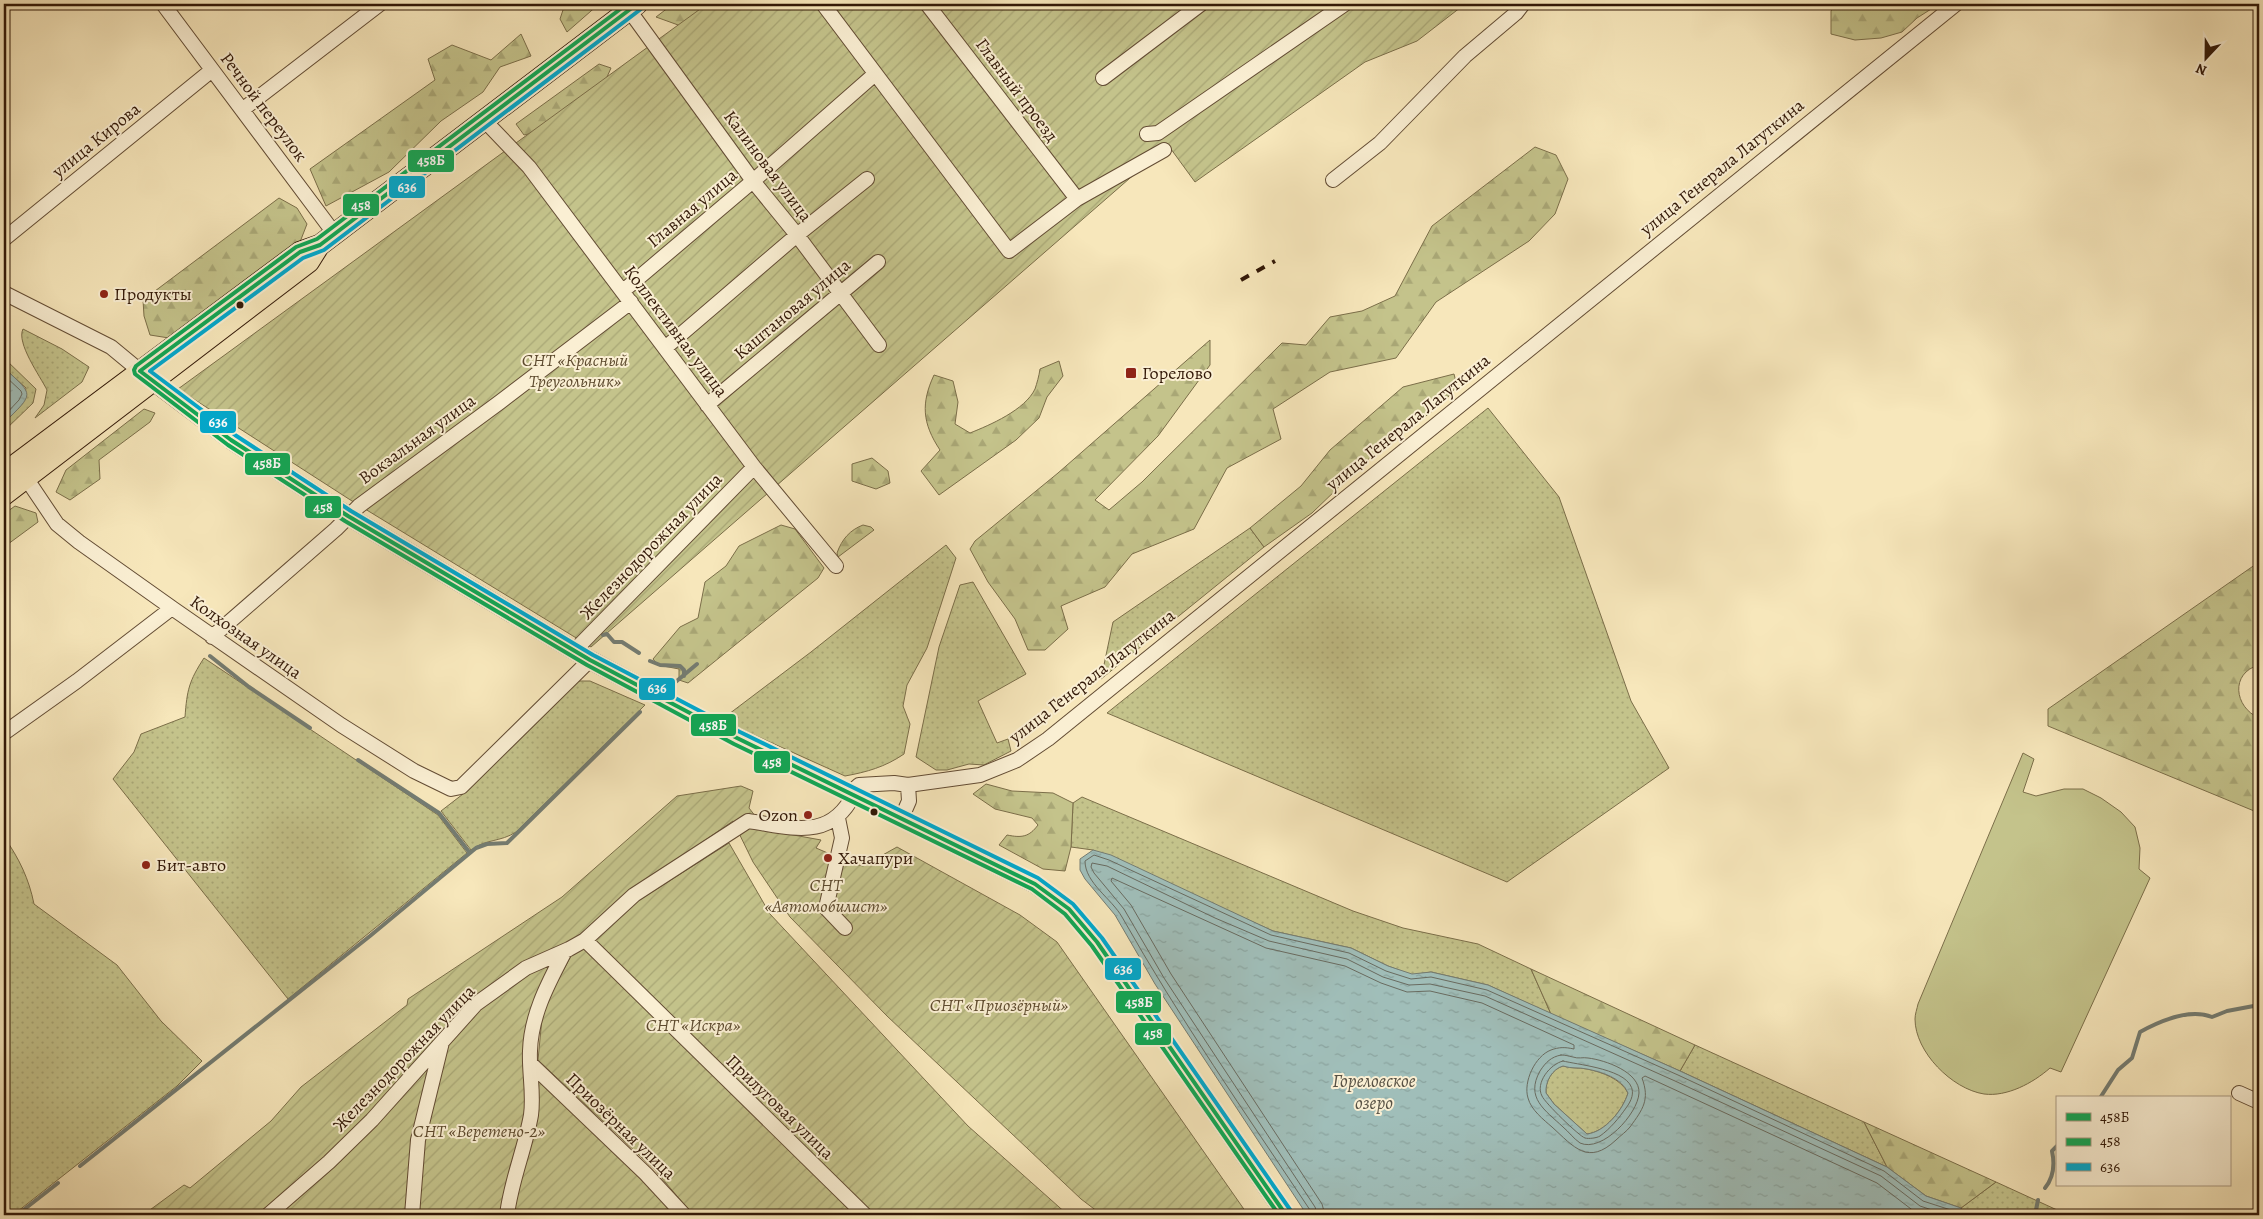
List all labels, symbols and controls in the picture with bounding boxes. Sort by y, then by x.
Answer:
north arrow [2180,32,2230,82]
street label: Главный проезд [970,33,1064,147]
street label: Речной переулок [215,47,313,167]
text: N [2193,59,2210,80]
street label: улица Генерала Лагуткина [1634,93,1810,241]
street label: улица Кирова [46,97,146,184]
street label: Калиновая улица [718,105,818,227]
line badge: 458Б [407,149,455,173]
text: 458Б [417,151,445,170]
street label: Главная улица [642,163,743,253]
line badge: 636 [388,175,426,199]
text: 636 [397,178,417,197]
line badge: 458 [342,193,380,217]
text: 458 [351,196,371,215]
street label: Каштановая улица [729,253,856,365]
street label: Коллективная улица [618,260,734,402]
place label: Продукты [114,282,192,306]
marker: Продукты [98,288,110,300]
unlabelled marker [235,300,245,310]
park label: СНТ «Красный Треугольник» [522,348,628,393]
street label: улица Генерала Лагуткина [1320,348,1496,496]
place label: Горелово [1142,361,1212,385]
marker: Горелово [1124,366,1138,380]
street label: Вокзальная улица [354,388,481,490]
line badge: 636 [199,410,237,434]
text: 636 [208,413,228,432]
line badge: 458Б [244,452,291,476]
text: 458Б [253,454,281,473]
street label: Железнодорожная улица [575,467,728,625]
line badge: 458 [304,495,342,519]
text: 458 [313,498,333,517]
street label: Колхозная улица [185,590,307,685]
street label: улица Генерала Лагуткина [1003,603,1181,749]
line badge: 636 [638,677,676,701]
text: 636 [647,679,667,698]
line badge: 458Б [690,713,737,737]
text: 458Б [699,716,727,735]
line badge: 458 [753,750,791,774]
text: 458 [762,753,782,772]
place label: Ozon [758,803,798,827]
unlabelled marker [869,807,879,817]
marker: Ozon [802,809,814,821]
place label: Хачапури [838,846,913,870]
marker: Хачапури [822,852,834,864]
place label: Бит-авто [156,853,226,877]
marker: Бит-авто [140,859,152,871]
park label: СНТ «Автомобилист» [765,873,888,918]
line badge: 636 [1104,957,1142,981]
text: 636 [1113,960,1133,979]
street label: Железнодорожная улица [328,979,481,1137]
line badge: 458Б [1115,990,1162,1014]
park label: СНТ «Приозёрный» [930,993,1069,1017]
text: 458Б [1125,993,1153,1012]
park label: СНТ «Искра» [646,1013,741,1037]
line badge: 458 [1134,1022,1172,1046]
text: 458 [1143,1024,1163,1043]
street label: Прилуговая улица [721,1049,840,1165]
street label: Приозёрная улица [561,1067,682,1185]
water label: Гореловское озеро [1332,1068,1416,1116]
legend [2056,1096,2230,1186]
text: 458Б [2100,1107,2130,1127]
park label: СНТ «Веретено-2» [413,1119,546,1143]
text: 458 [2100,1131,2121,1151]
text: 636 [2100,1157,2120,1177]

